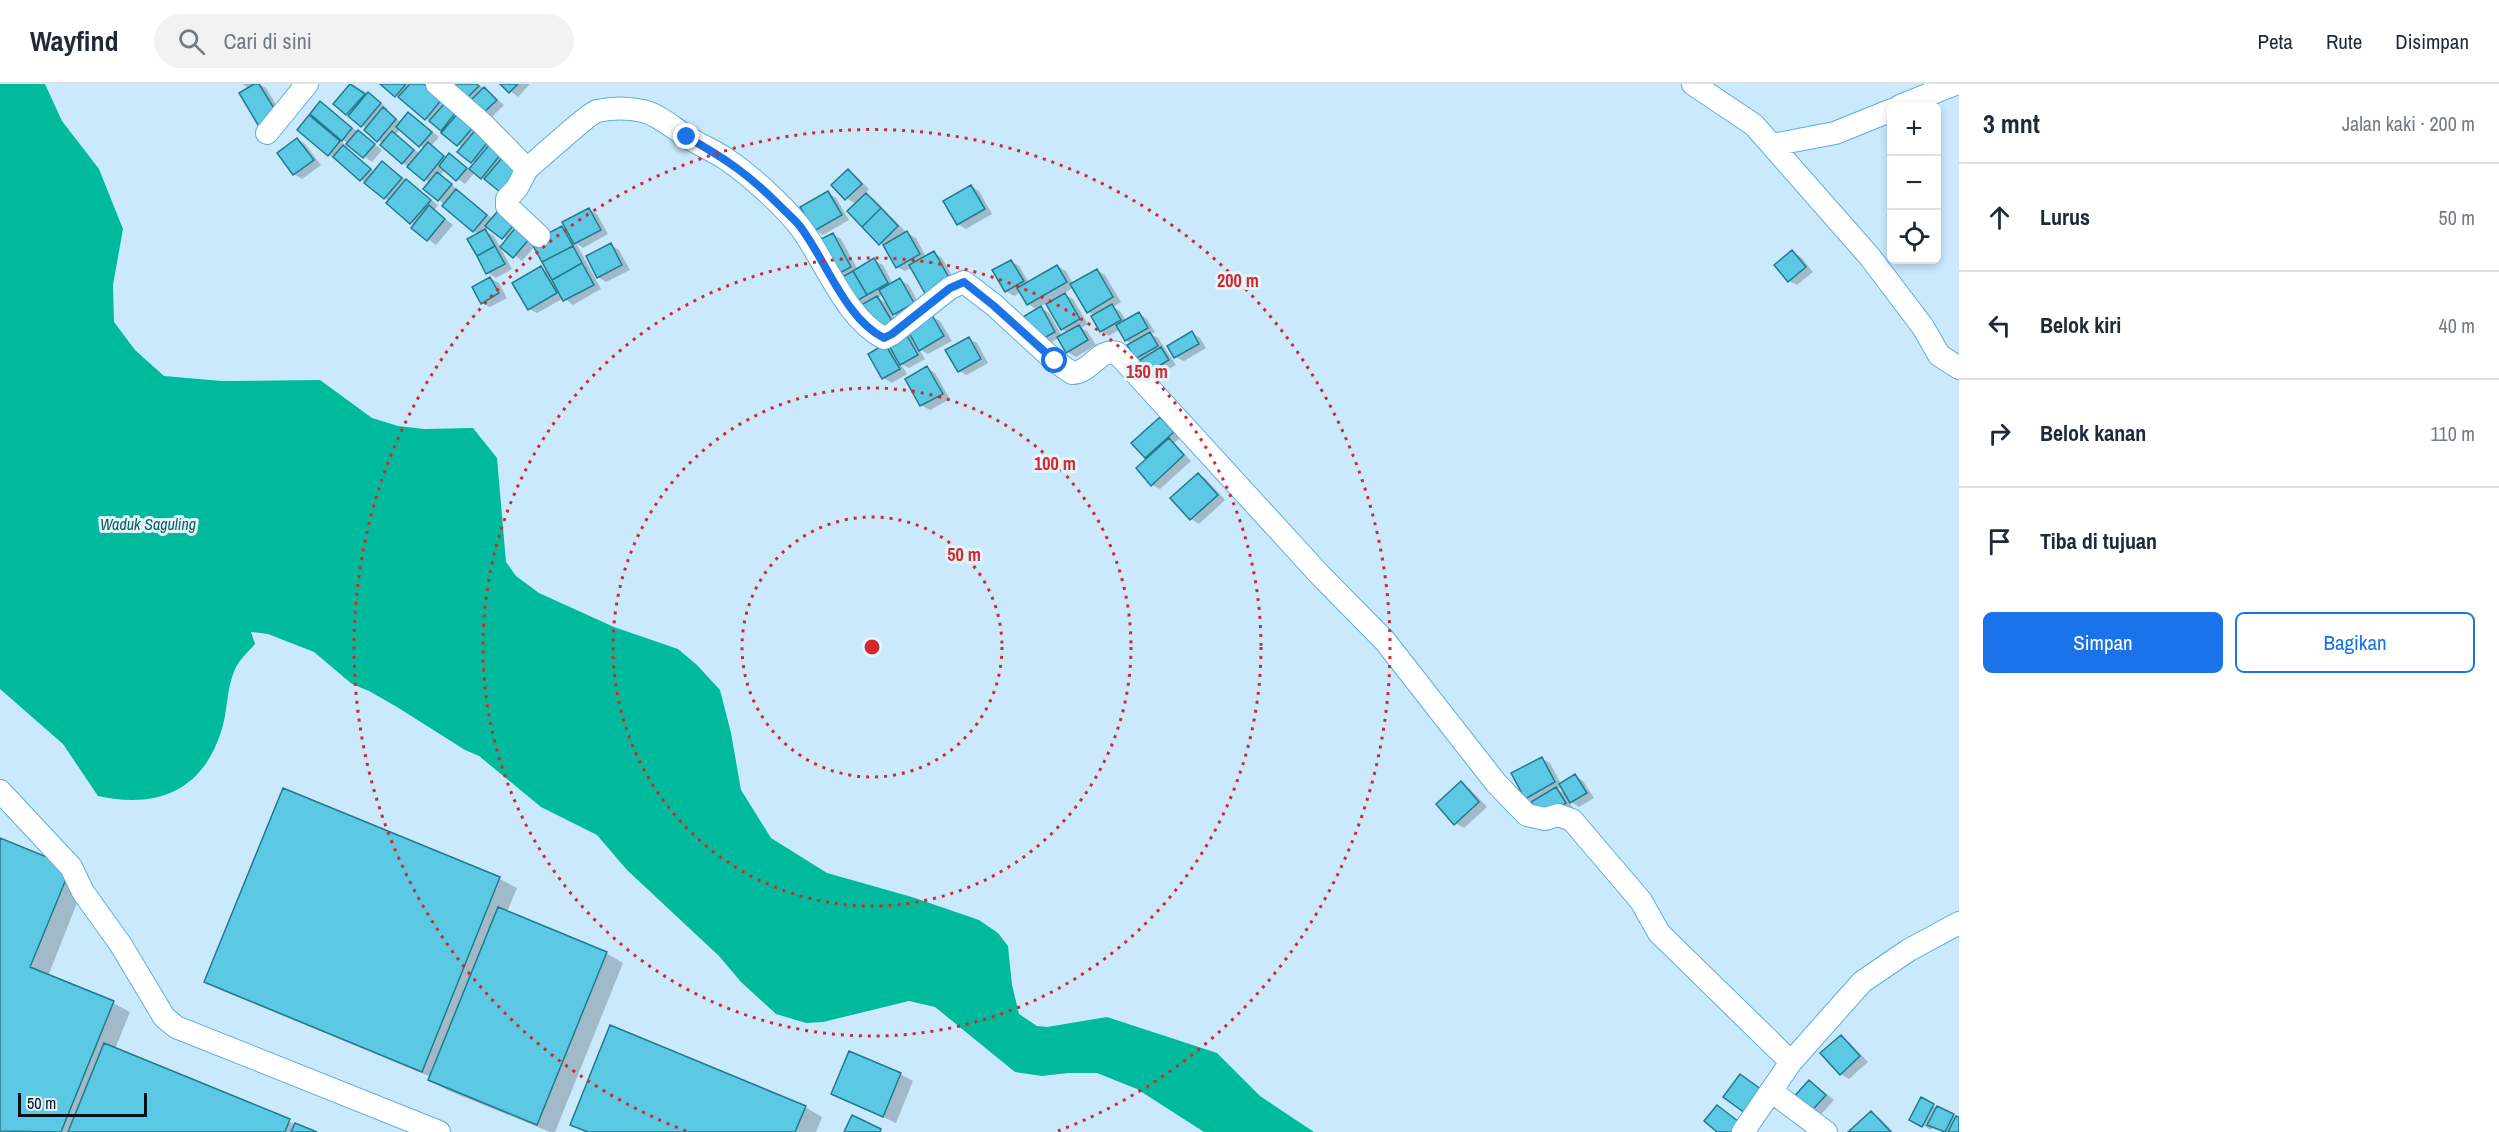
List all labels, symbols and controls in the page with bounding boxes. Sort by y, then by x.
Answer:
search box [154,14,574,68]
text: Wayfind [30,22,118,60]
icon: search [175,25,208,58]
text: Cari di sini [223,26,312,56]
text: Peta [2257,27,2293,56]
text: Rute [2326,27,2362,56]
text: Disimpan [2395,27,2469,56]
map controls [1887,102,1941,264]
button: + [1887,102,1941,156]
text: 3 mnt [1983,106,2040,141]
text: Jalan kaki · 200 m [2342,110,2475,137]
route end [673,123,699,149]
button: − [1887,156,1941,210]
icon: ahead [1983,201,2016,234]
text: Lurus [2040,202,2090,232]
text: 50 m [2439,204,2475,231]
button: locate [1887,210,1941,264]
text: 200 m [1217,268,1259,293]
icon: left [1983,309,2016,342]
text: Belok kiri [2040,310,2121,340]
text: 40 m [2439,312,2475,339]
route start [1041,347,1067,373]
text: 150 m [1126,359,1168,384]
icon: right [1983,417,2016,450]
text: Belok kanan [2040,418,2146,448]
text: 110 m [2431,420,2475,447]
text: 100 m [1034,451,1076,476]
water label: Waduk Saguling [100,513,196,535]
icon: arrive [1983,525,2016,558]
text: Tiba di tujuan [2040,526,2157,556]
text: 50 m [947,542,981,567]
button: Simpan [1983,612,2223,673]
button: Bagikan [2235,612,2475,673]
centre of rings [862,637,882,657]
scale bar [18,1090,147,1118]
text: 50 m [27,1092,56,1114]

